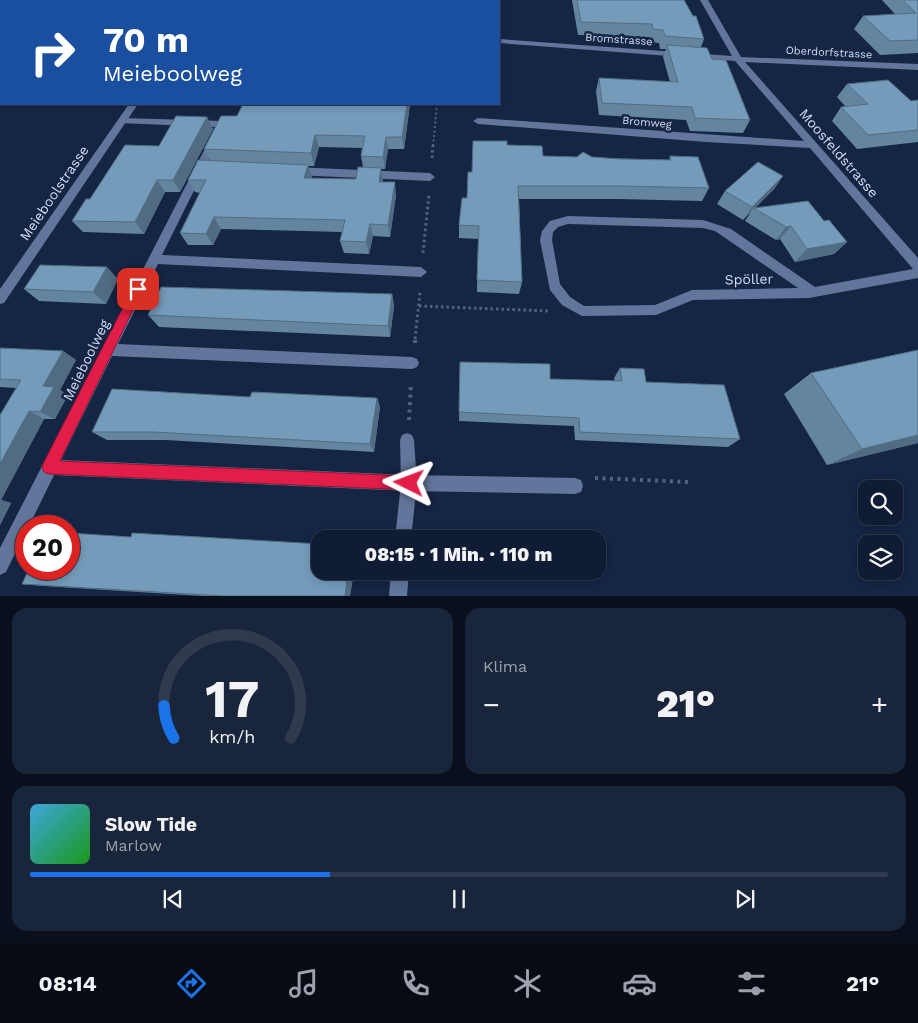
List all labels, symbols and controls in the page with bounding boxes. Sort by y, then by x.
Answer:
text: 70 m [103,19,189,61]
icon: right [20,20,85,85]
street label: Bromstrasse [585,31,653,48]
street label: Oberdorfstrasse [785,44,873,61]
text: Meieboolweg [103,61,242,86]
street label: Moosfeldstrasse [796,105,882,201]
street label: Bromweg [622,114,672,131]
street label: Meieboolstrasse [16,142,92,244]
pin [117,268,159,310]
street label: Spöller [725,271,774,287]
icon: arrive [124,275,152,303]
street label: Meieboolweg [59,316,113,403]
position arrow [382,456,434,508]
map controls [858,480,903,580]
button: search [858,480,903,525]
speed limit sign: 20 [15,515,80,580]
button: layers [858,535,903,580]
text: 08:15 · 1 Min. · 110 m [365,543,552,566]
text: Klima [483,657,527,676]
text: 17 [205,669,260,730]
text: 21° [656,682,715,726]
text: − [483,688,500,721]
text: + [871,688,888,721]
text: km/h [209,726,256,747]
text: Slow Tide [105,813,197,836]
text: Marlow [105,836,162,855]
icon: previous [159,885,187,913]
icon: pause [445,885,473,913]
icon: next [731,885,759,913]
icon: directions [174,966,209,1001]
icon: music [286,966,321,1001]
icon: phone [398,966,433,1001]
icon: climate [510,966,545,1001]
icon: car [622,966,657,1001]
icon: filters [734,966,769,1001]
text: 08:14 [39,971,97,996]
text: 21° [846,971,879,996]

